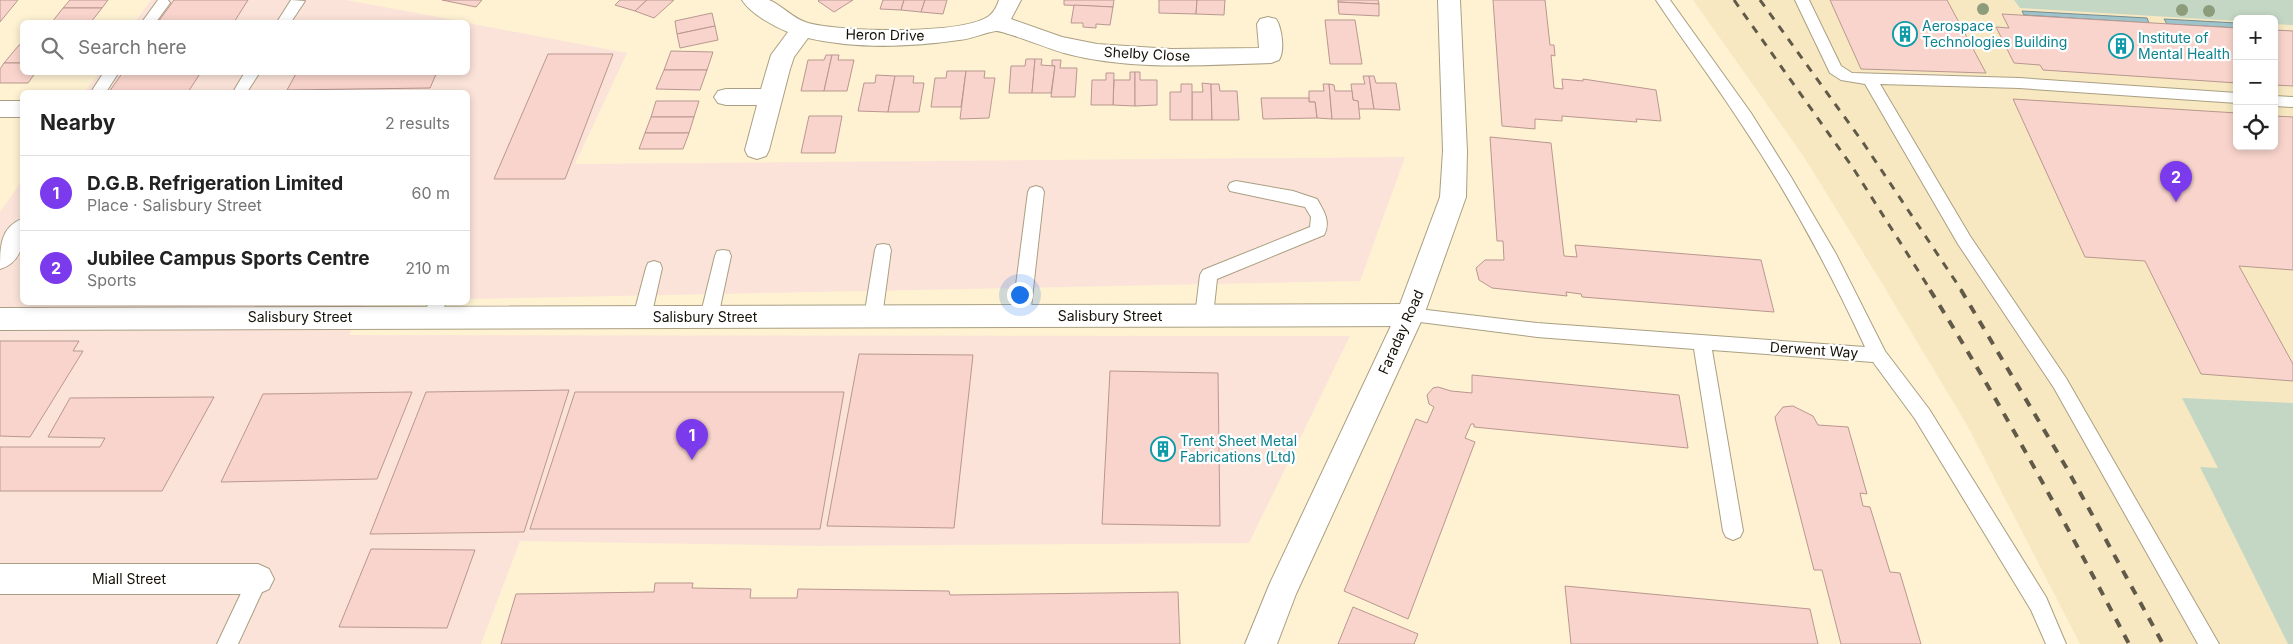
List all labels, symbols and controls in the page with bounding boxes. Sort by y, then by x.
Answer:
map controls [2233,15,2278,150]
button: + [2233,15,2278,60]
place label: Aerospace Technologies Building [1922,17,2067,50]
search box [20,20,470,75]
building icon: Aerospace Technologies Building [1892,21,1918,47]
street label: Heron Drive [845,25,925,44]
place label: Institute of Mental Health [2138,29,2230,62]
building icon: Institute of Mental Health [2108,33,2134,59]
icon: search [38,34,66,62]
text: Search here [78,36,187,59]
street label: Shelby Close [1103,43,1191,64]
button: − [2233,60,2278,105]
button: locate [2233,105,2278,150]
text: Nearby [40,110,115,135]
text: 2 results [385,113,450,133]
pin: 2 [2160,161,2192,202]
text: D.G.B. Refrigeration Limited [87,172,343,195]
text: 1 [53,183,59,203]
text: 60 m [411,183,450,203]
text: Place · Salisbury Street [87,195,262,215]
text: Jubilee Campus Sports Centre [87,247,370,270]
text: 2 [51,258,61,278]
text: 210 m [405,258,450,278]
text: Sports [87,270,136,290]
your location [1007,282,1033,308]
street label: Faraday Road [1374,287,1427,377]
street label: Salisbury Street [1058,307,1163,324]
street label: Salisbury Street [248,308,353,325]
street label: Salisbury Street [653,308,758,325]
street label: Derwent Way [1769,338,1859,361]
pin: 1 [676,419,708,460]
place label: Trent Sheet Metal Fabrications (Ltd) [1180,432,1297,465]
building icon: Trent Sheet Metal Fabrications (Ltd) [1150,436,1176,462]
street label: Miall Street [92,570,166,587]

